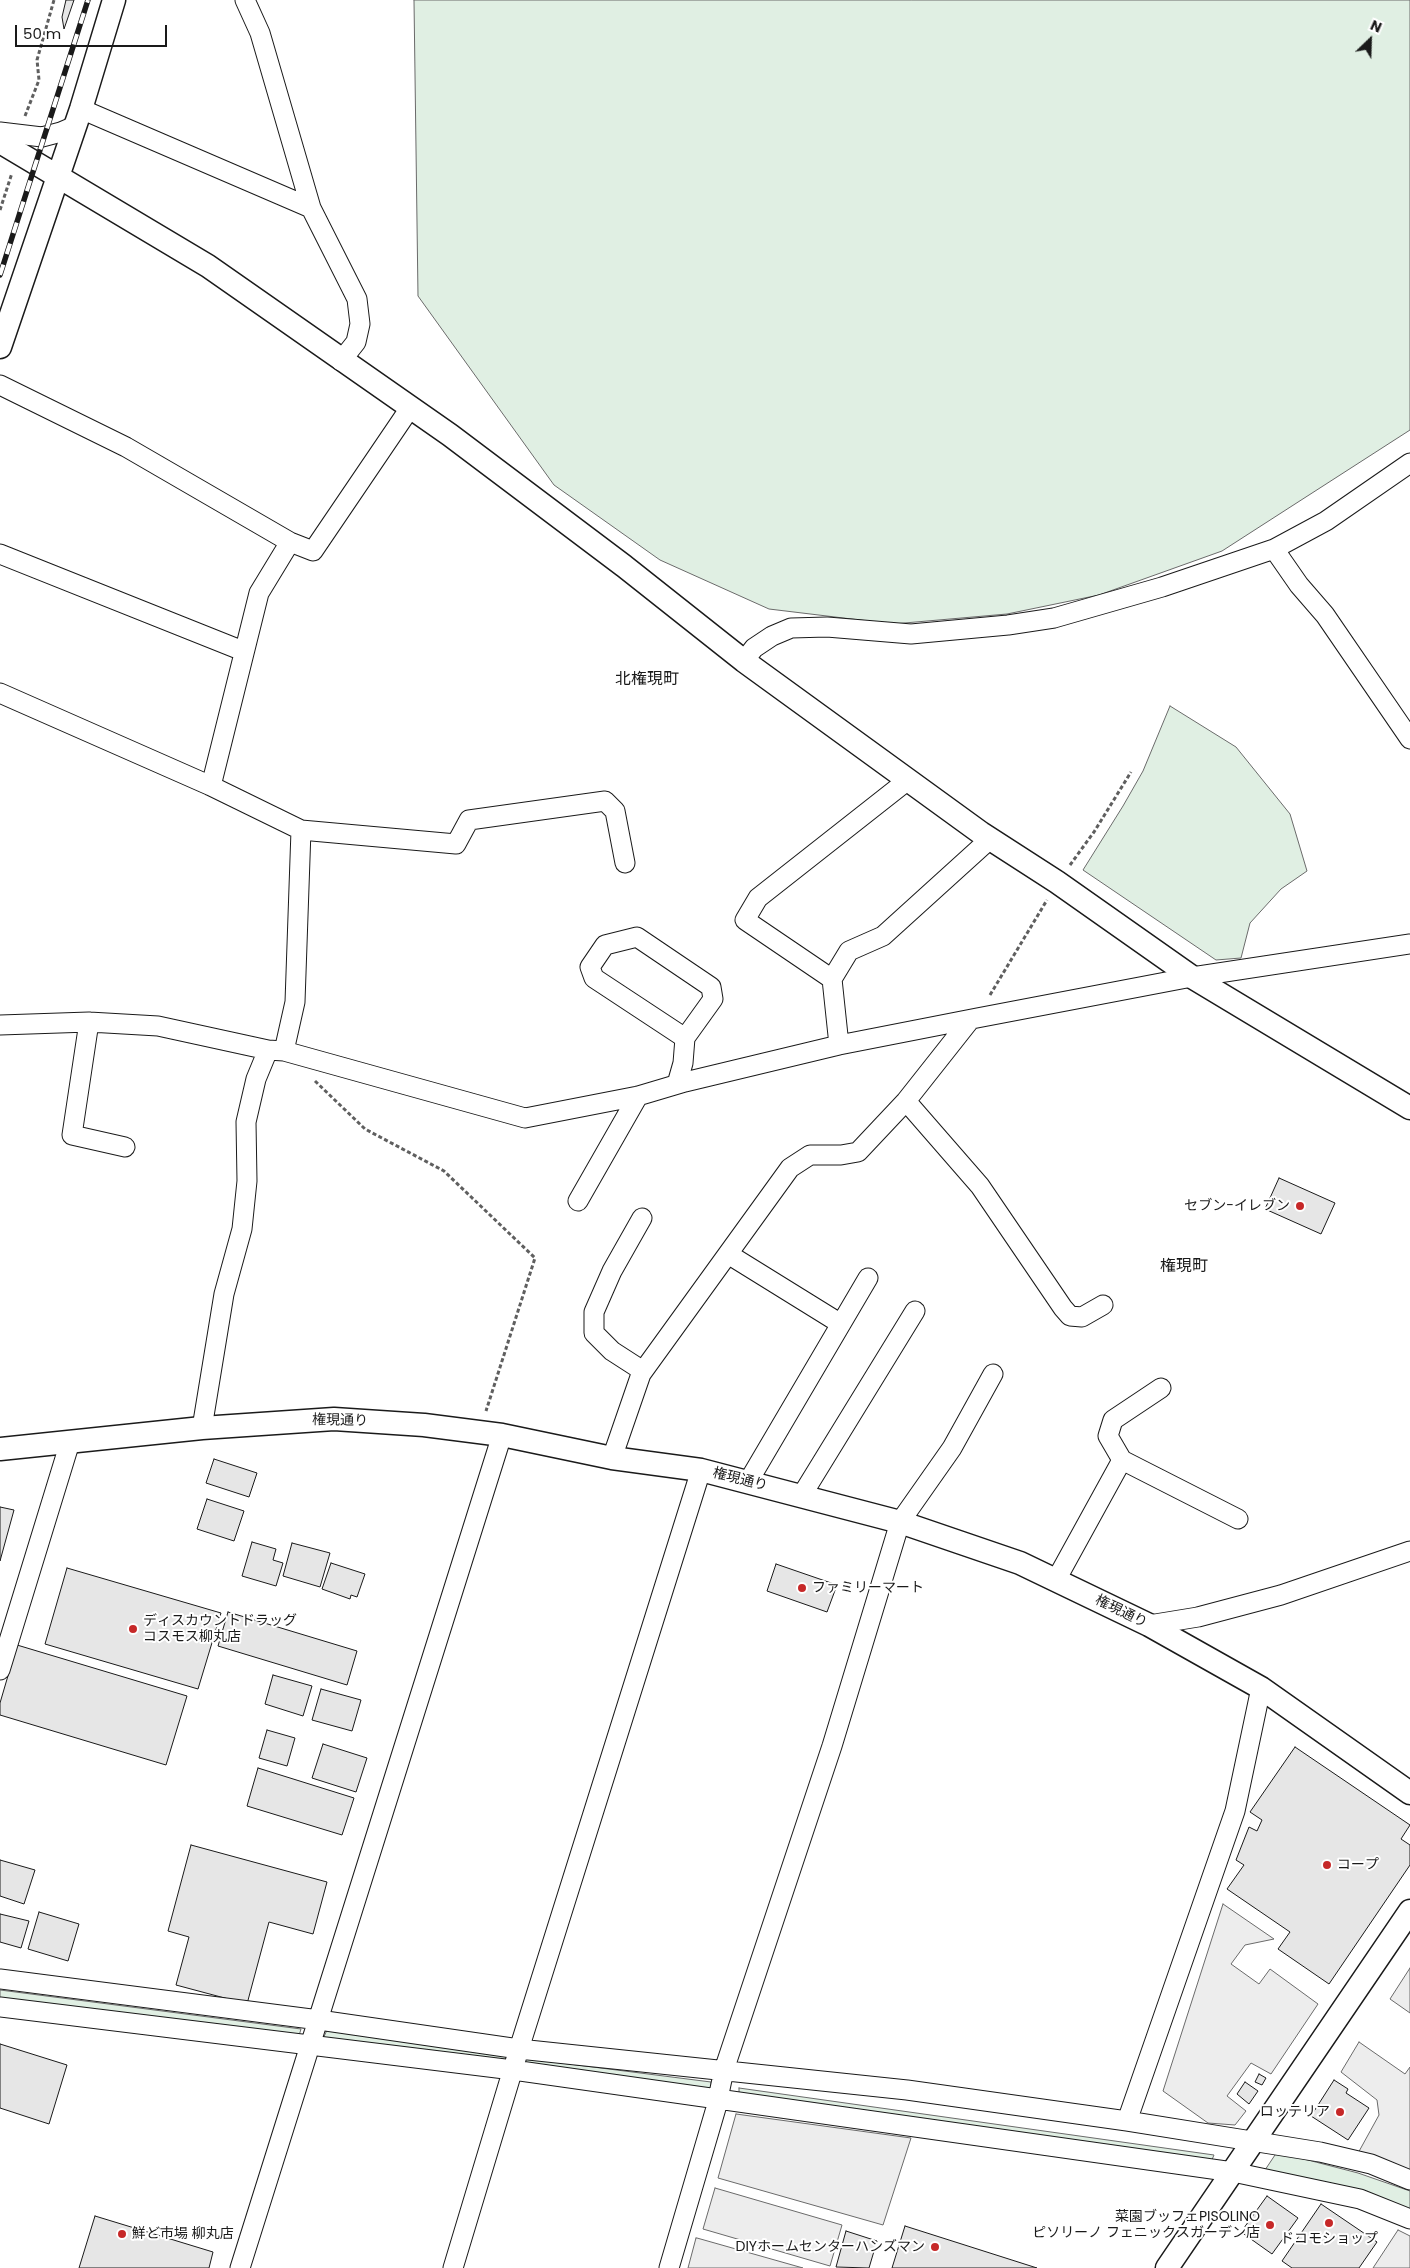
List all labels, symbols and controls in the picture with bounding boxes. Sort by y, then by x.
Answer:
scale bar [18,15,170,47]
north arrow [1345,15,1395,65]
text: N [1367,15,1385,38]
text: 50 m [23,23,61,44]
district label: 北権現町 [615,670,679,690]
place label: セブン-イレブン [1184,1198,1290,1214]
marker: セブン-イレブン [1294,1200,1306,1212]
district label: 権現町 [1160,1257,1208,1277]
street label: 権現通り [312,1412,368,1430]
street label: 権現通り [711,1465,769,1495]
place label: ファミリーマート [812,1580,924,1596]
marker: ファミリーマート [796,1582,808,1594]
street label: 権現通り [1092,1592,1150,1632]
place label: ディスカウントドラッグ コスモス柳丸店 [143,1613,297,1645]
marker: ディスカウントドラッグ コスモス柳丸店 [127,1623,139,1635]
place label: コープ [1337,1857,1379,1873]
marker: コープ [1321,1859,1333,1871]
place label: ロッテリア [1260,2104,1330,2120]
marker: ロッテリア [1334,2106,1346,2118]
place label: 菜園ブッフェPISOLINO ピソリーノ フェニックスガーデン店 [1032,2209,1260,2242]
marker: ドコモショップ [1323,2217,1335,2229]
marker: 菜園ブッフェPISOLINO ピソリーノ フェニックスガーデン店 [1264,2219,1276,2231]
place label: 鮮ど市場 柳丸店 [132,2226,234,2242]
marker: 鮮ど市場 柳丸店 [116,2228,128,2240]
place label: ドコモショップ [1280,2231,1378,2247]
place label: DIYホームセンターハンズマン [735,2239,925,2255]
marker: DIYホームセンターハンズマン [929,2241,941,2253]

